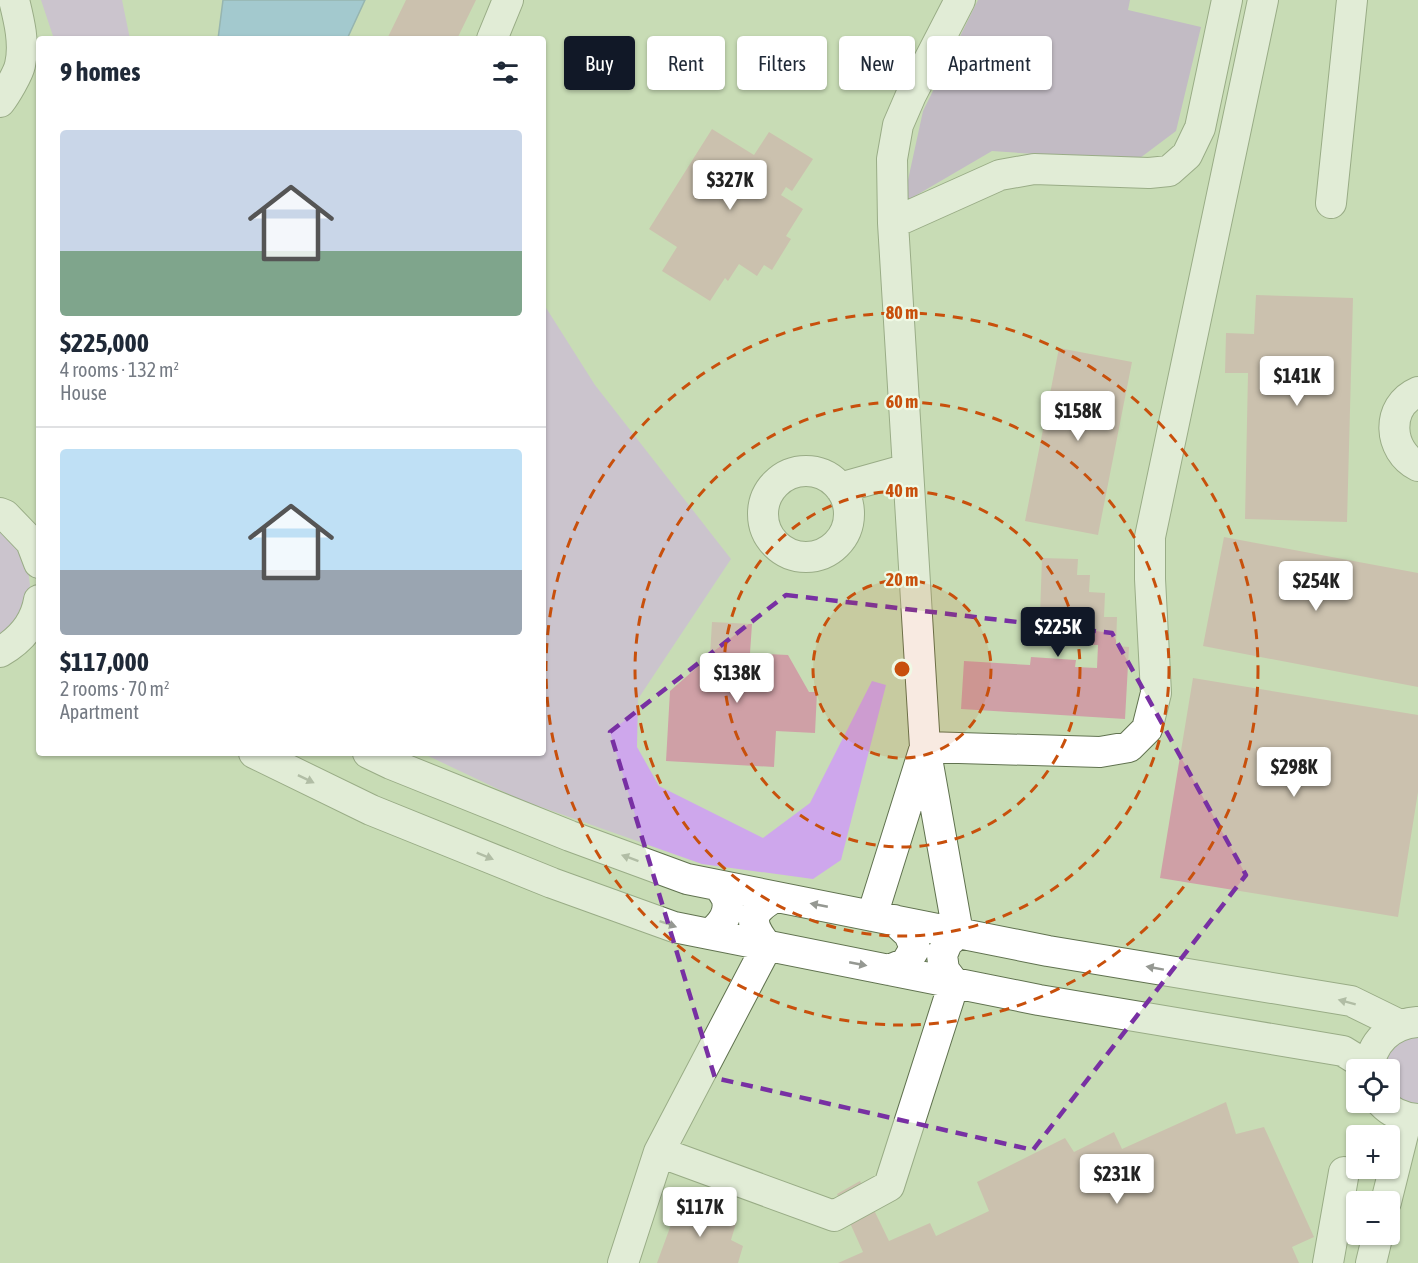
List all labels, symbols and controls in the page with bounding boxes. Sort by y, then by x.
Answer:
chip: Buy [564,36,635,90]
chip: Rent [647,36,725,90]
chip: Filters [737,36,827,90]
chip: New [839,36,915,90]
chip: Apartment [927,36,1052,90]
icon: filters [489,56,522,89]
text: 9 homes [60,57,140,87]
pin: $327K [688,160,772,211]
text: $327K [707,168,753,191]
icon: home [237,169,345,277]
text: 80 m [886,302,918,323]
text: $225,000 [60,328,149,358]
pin: $141K [1255,356,1339,407]
text: 4 rooms · 132 m² [60,358,179,381]
text: $141K [1274,364,1320,387]
text: House [60,381,107,404]
text: 60 m [886,391,918,412]
pin: $158K [1036,391,1120,442]
text: $158K [1055,399,1101,422]
text: 40 m [885,480,918,501]
icon: home [237,488,345,596]
pin: $254K [1274,561,1358,612]
text: 20 m [886,569,918,590]
text: $254K [1293,569,1339,592]
pin: $225K [1016,607,1100,658]
text: $225K [1035,615,1081,638]
text: $117,000 [60,647,149,677]
pin: $138K [695,653,779,704]
centre of rings [892,659,912,679]
text: $138K [714,661,760,684]
text: 2 rooms · 70 m² [60,677,170,700]
text: Apartment [60,700,139,723]
pin: $298K [1252,747,1336,798]
text: $298K [1271,755,1317,778]
one-way arrow [298,774,315,783]
one-way arrow [476,852,494,861]
one-way arrow [621,853,639,862]
one-way arrow [809,900,828,909]
one-way arrow [659,920,677,930]
one-way arrow [849,960,868,969]
one-way arrow [1145,964,1164,973]
one-way arrow [1338,996,1356,1006]
map controls [1346,1059,1400,1245]
button: locate [1346,1059,1400,1113]
button: + [1346,1125,1400,1179]
pin: $231K [1075,1154,1159,1205]
text: $231K [1094,1162,1140,1185]
pin: $117K [658,1187,742,1238]
button: − [1346,1191,1400,1245]
text: $117K [677,1195,723,1218]

